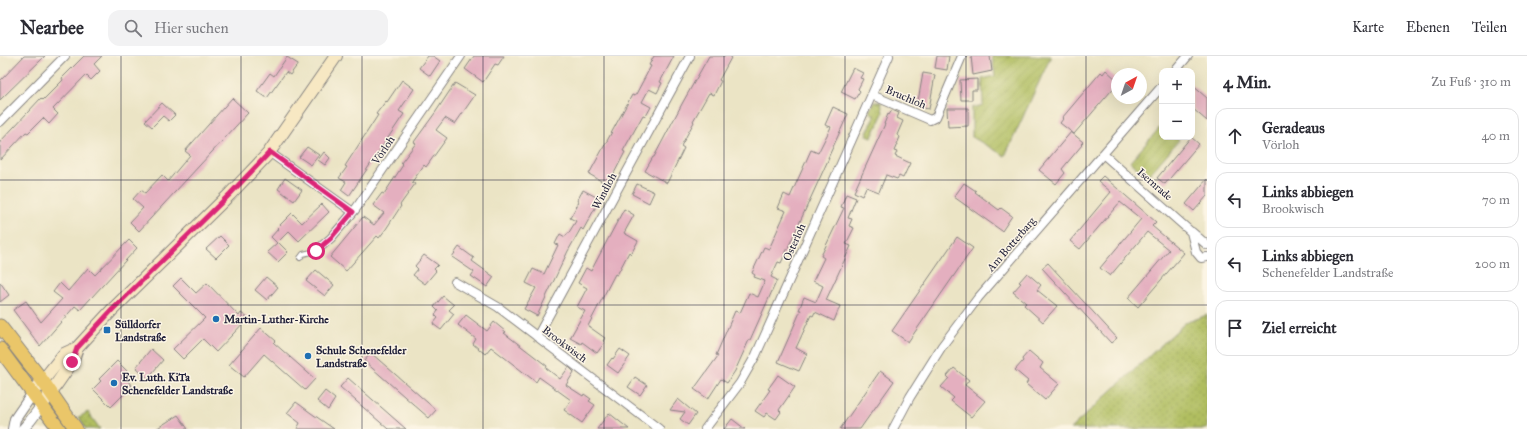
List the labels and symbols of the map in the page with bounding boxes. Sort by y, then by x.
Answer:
north arrow [1111,68,1147,104]
street label: Bruchloh [884,83,928,112]
street label: Vörloh [369,134,398,168]
street label: Isernrade [1134,166,1175,203]
street label: Windloh [589,171,619,212]
street label: Am Botterbarg [984,214,1039,275]
street label: Osterloh [780,221,808,263]
route start [307,242,325,260]
place label: Martin-Luther-Kirche [224,313,329,326]
marker: Martin-Luther-Kirche [211,314,221,324]
place label: Sülldorfer Landstraße [115,318,167,344]
street label: Brookwisch [540,323,590,365]
marker: Sülldorfer Landstraße [102,325,112,335]
place label: Schule Schenefelder Landstraße [316,344,407,370]
marker: Schule Schenefelder Landstraße [303,351,313,361]
route end [63,353,81,371]
place label: Ev. Luth. KiTa Schenefelder Landstraße [122,371,234,397]
marker: Ev. Luth. KiTa Schenefelder Landstraße [109,378,119,388]

